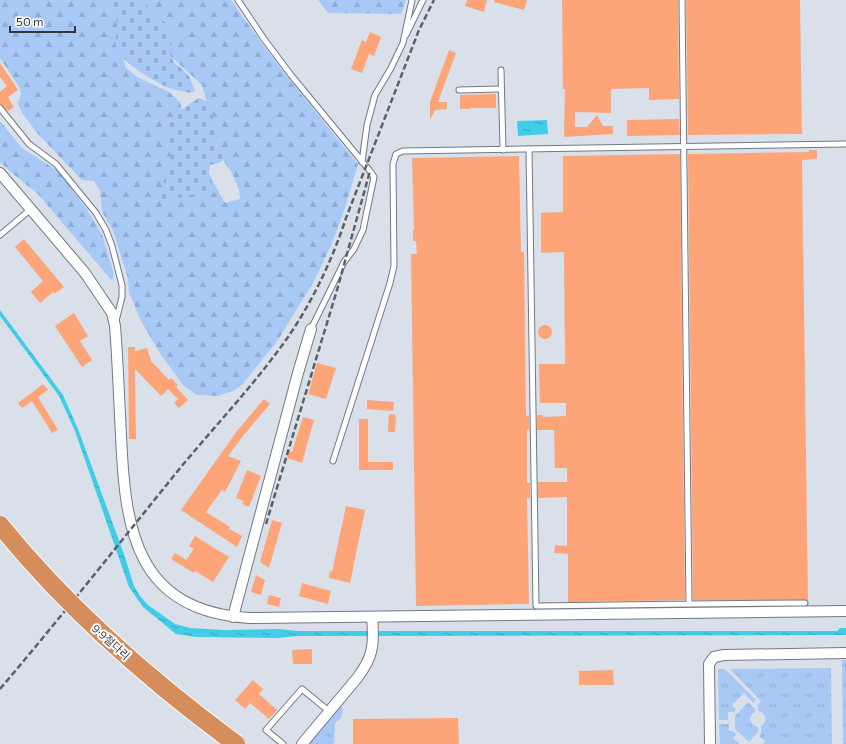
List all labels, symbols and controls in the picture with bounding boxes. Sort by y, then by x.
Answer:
scale bar [10,8,75,34]
text: 50 m [16,14,44,28]
street label: 9·9절다리 [90,621,133,662]

